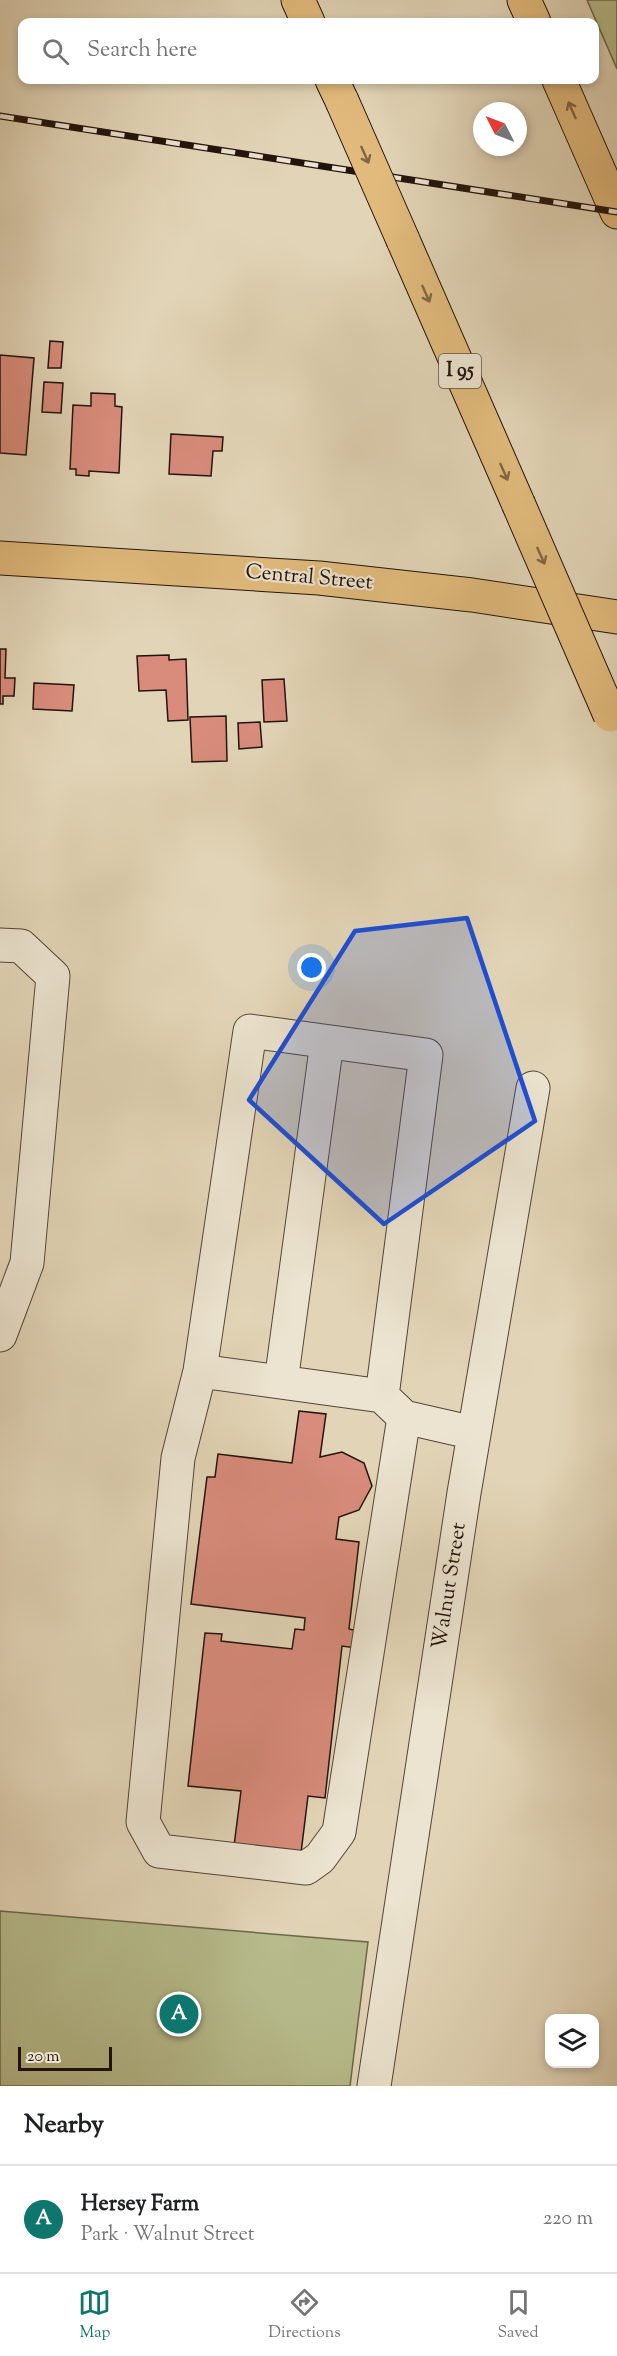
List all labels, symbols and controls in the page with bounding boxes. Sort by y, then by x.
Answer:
search box [18,18,599,84]
icon: search [39,35,72,68]
text: Search here [87,35,197,67]
one-way arrow [566,101,577,119]
north arrow [473,102,527,156]
one-way arrow [360,145,371,163]
one-way arrow [421,284,432,302]
road number: I 95 [439,354,481,388]
one-way arrow [499,463,511,481]
one-way arrow [536,547,547,565]
street label: Central Street [244,557,374,599]
your location [297,953,326,982]
street label: Walnut Street [425,1521,475,1651]
pin: A [160,1992,198,2036]
map controls [545,2014,599,2068]
button: layers [545,2014,599,2068]
scale bar [18,2044,112,2072]
text: 20 m [27,2046,60,2069]
text: Nearby [24,2107,104,2144]
text: Hersey Farm [81,2189,199,2221]
text: A [35,2205,52,2234]
text: 220 m [543,2205,593,2234]
text: Park · Walnut Street [81,2221,255,2250]
tab: Map [78,2286,111,2345]
tab: Directions [268,2286,341,2345]
tab: Saved [497,2286,539,2345]

